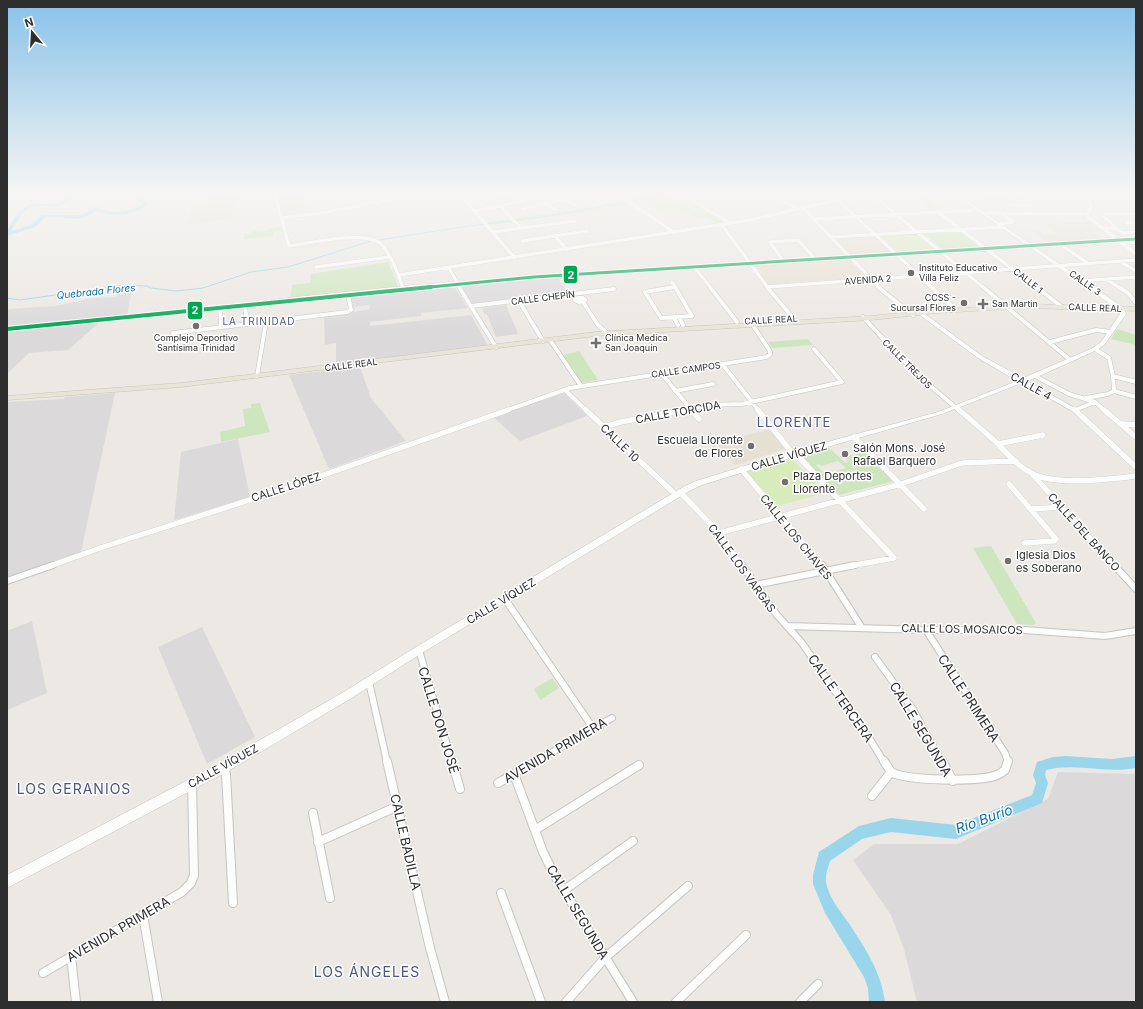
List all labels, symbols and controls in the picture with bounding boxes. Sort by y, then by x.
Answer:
north arrow [12,12,52,52]
text: N [23,15,35,30]
place label: Instituto Educativo Villa Feliz [919,262,998,283]
line badge: 2 [563,265,578,284]
street label: CALLE 1 [1011,266,1045,296]
text: 2 [568,268,575,282]
marker: Instituto Educativo Villa Feliz [906,268,916,278]
street label: CALLE 3 [1067,268,1104,298]
street label: AVENIDA 2 [844,272,892,287]
water label: Quebrada Flores [56,281,136,301]
street label: CALLE CHEPÍN [510,288,576,307]
place label: CCSS - Sucursal Flores [890,292,956,313]
marker: CCSS - Sucursal Flores [959,298,969,308]
marker: San Martin [977,298,989,310]
place label: San Martin [992,298,1038,309]
line badge: 2 [187,301,203,320]
street label: CALLE REAL [1068,301,1122,314]
text: 2 [192,303,199,317]
street label: CALLE REAL [744,313,798,326]
district label: LA TRINIDAD [222,315,296,327]
marker: Complejo Deportivo Santísima Trinidad [191,321,201,331]
place label: Complejo Deportivo Santísima Trinidad [154,332,238,353]
place label: Clínica Medica San Joaquín [605,332,668,353]
marker: Clínica Medica San Joaquín [590,337,602,349]
street label: CALLE TREJOS [880,337,935,391]
street label: CALLE REAL [324,356,378,373]
street label: CALLE CAMPOS [651,359,722,380]
street label: CALLE 4 [1008,369,1054,403]
street label: CALLE TORCIDA [634,398,722,426]
district label: LLORENTE [757,414,831,430]
street label: CALLE 10 [598,421,643,465]
place label: Escuela Llorente de Flores [657,433,743,460]
street label: CALLE VÍQUEZ [749,438,829,474]
marker: Escuela Llorente de Flores [746,441,756,451]
place label: Salón Mons. José Rafael Barquero [853,441,945,468]
marker: Salón Mons. José Rafael Barquero [840,449,850,459]
street label: CALLE LÓPEZ [249,469,323,505]
place label: Plaza Deportes Llorente [793,469,872,496]
marker: Plaza Deportes Llorente [780,477,790,487]
street label: CALLE DEL BANCO [1045,490,1123,574]
street label: CALLE LOS CHAVES [757,491,835,583]
street label: CALLE LOS VARGAS [705,521,779,615]
place label: Iglesia Dios es Soberano [1016,548,1082,575]
marker: Iglesia Dios es Soberano [1003,556,1013,566]
street label: CALLE VÍQUEZ [464,575,538,627]
street label: CALLE LOS MOSAICOS [901,621,1023,637]
street label: CALLE TERCERA [805,651,877,745]
street label: CALLE PRIMERA [935,651,1003,745]
street label: CALLE DON JOSÉ [415,665,463,775]
street label: CALLE SEGUNDA [886,679,956,779]
street label: AVENIDA PRIMERA [500,714,610,786]
street label: CALLE VÍQUEZ [185,741,261,791]
district label: LOS GERANIOS [17,780,131,797]
street label: CALLE BADILLA [387,792,425,892]
water label: Río Burío [953,800,1015,837]
street label: CALLE SEGUNDA [543,862,613,962]
street label: AVENIDA PRIMERA [63,893,173,965]
district label: LOS ÁNGELES [314,963,420,980]

